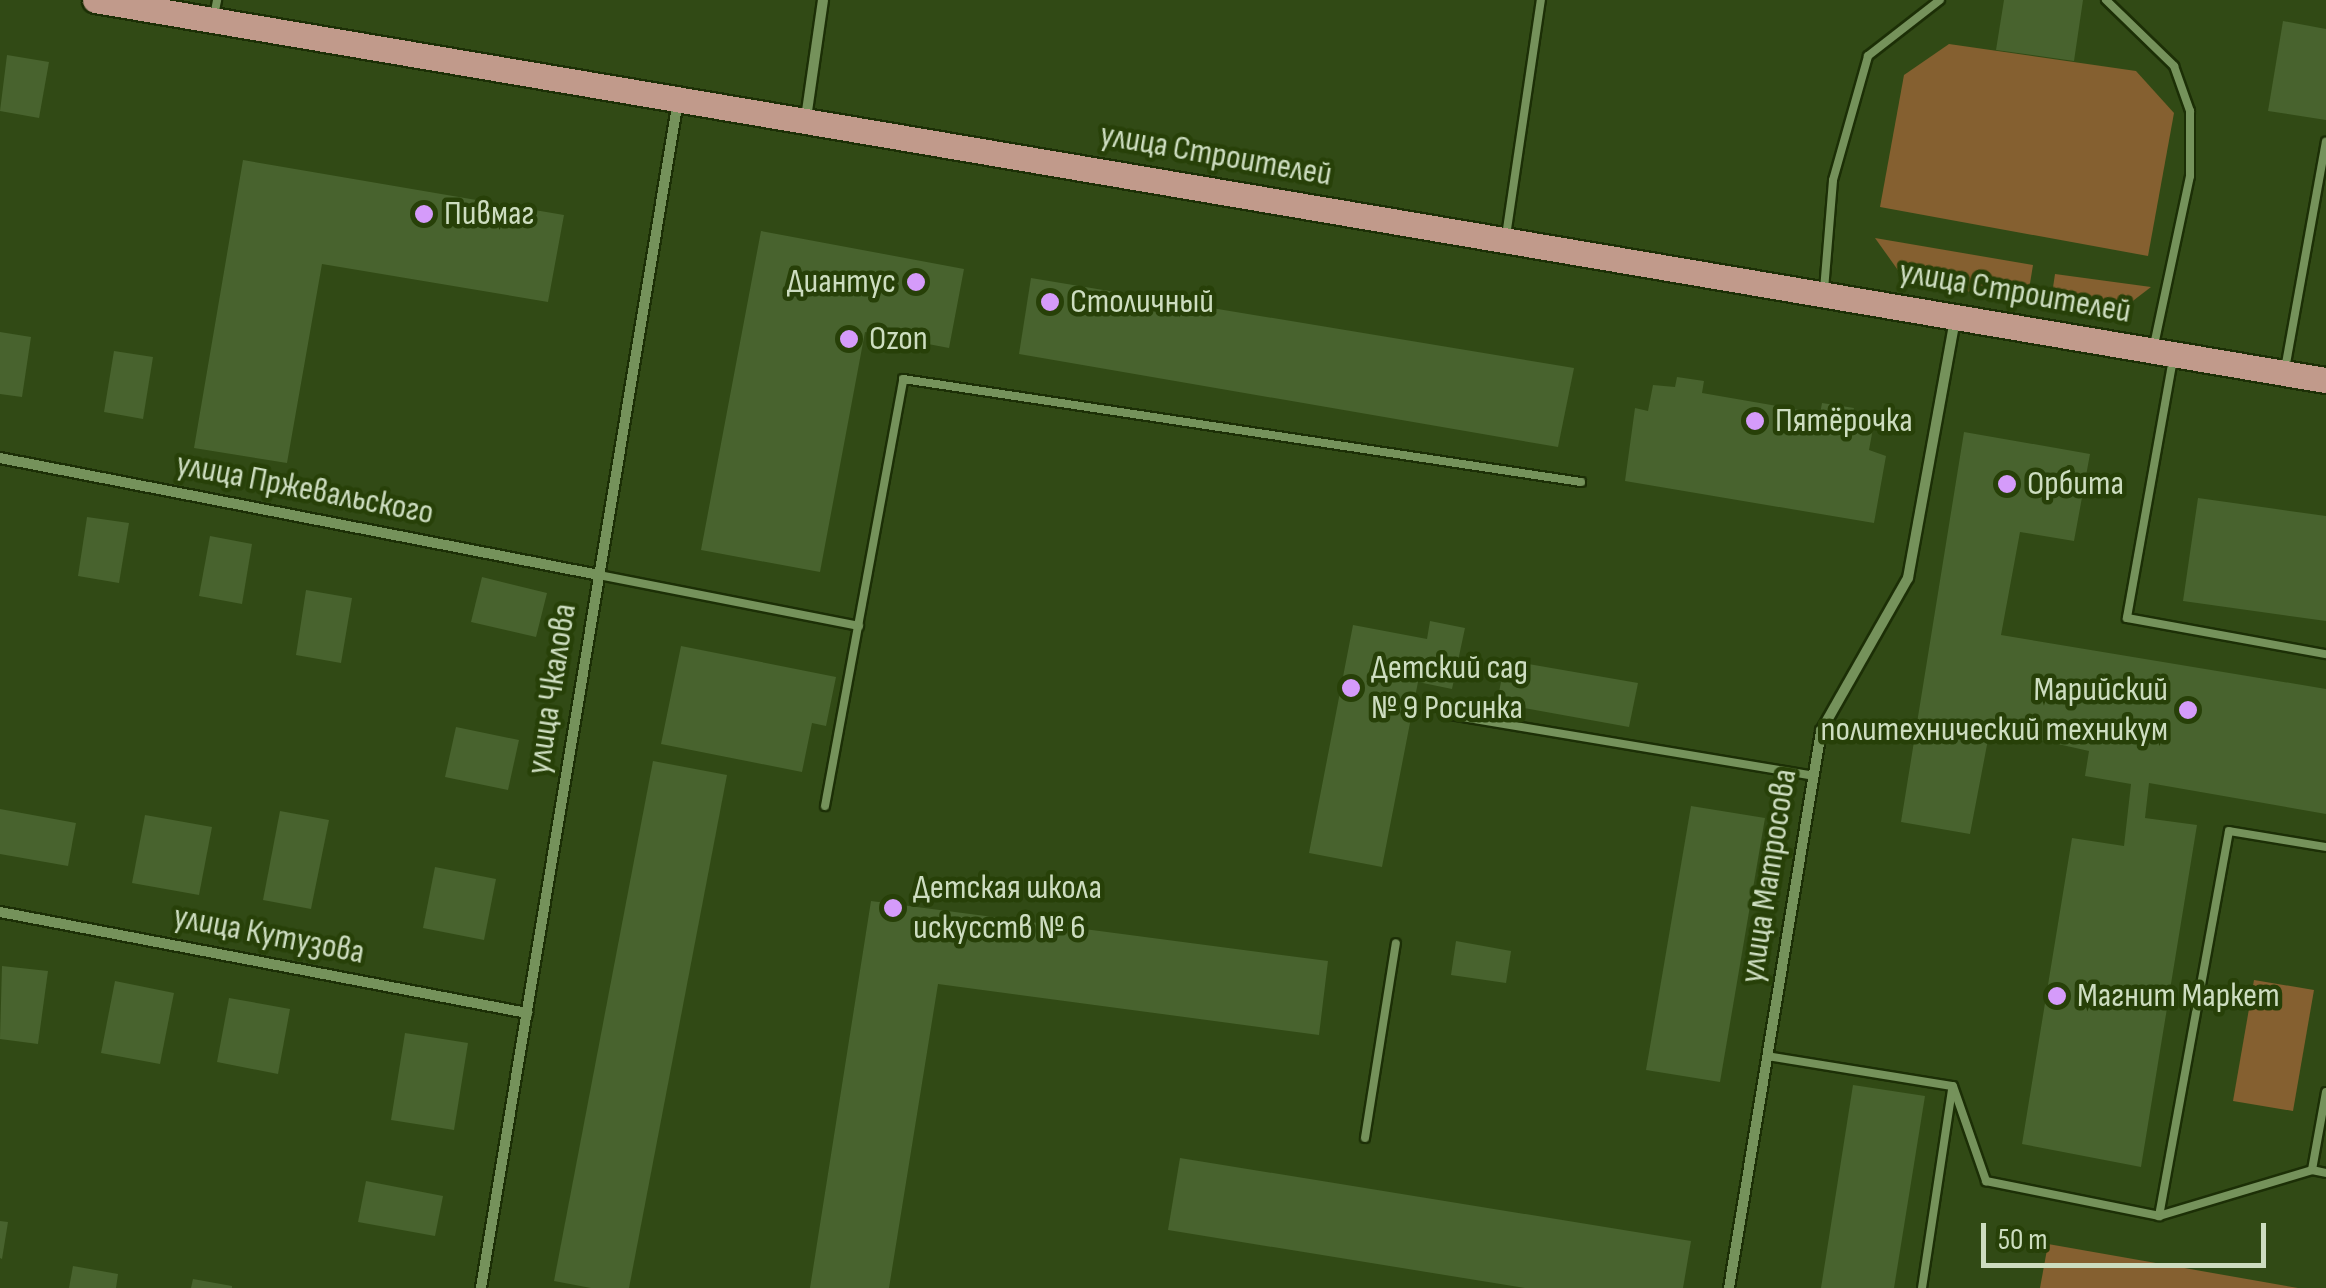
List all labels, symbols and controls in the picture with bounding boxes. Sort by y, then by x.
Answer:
street label: улица Строителей [1097,114,1335,196]
place label: Пивмаг [444,193,534,235]
marker: Пивмаг [413,203,435,225]
street label: улица Строителей [1896,251,2134,333]
place label: Диантус [787,261,896,303]
marker: Диантус [905,271,927,293]
place label: Столичный [1070,281,1214,323]
marker: Столичный [1039,291,1061,313]
place label: Ozon [869,318,928,360]
marker: Ozon [838,328,860,350]
place label: Пятёрочка [1775,400,1913,442]
marker: Пятёрочка [1744,410,1766,432]
street label: улица Пржевальского [173,443,437,535]
place label: Орбита [2027,463,2124,505]
marker: Орбита [1996,473,2018,495]
street label: улица Чкалова [518,601,586,777]
place label: Детский сад № 9 Росинка [1371,647,1528,729]
place label: Марийский политехнический техникум [1820,669,2168,751]
marker: Детский сад № 9 Росинка [1340,677,1362,699]
marker: Марийский политехнический техникум [2177,699,2199,721]
street label: улица Матросова [1731,766,1807,986]
place label: Детская школа искусств № 6 [913,867,1102,949]
street label: улица Кутузова [170,896,368,974]
marker: Детская школа искусств № 6 [882,897,904,919]
place label: Магнит Маркет [2077,975,2280,1017]
marker: Магнит Маркет [2046,985,2068,1007]
scale bar [1986,1203,2271,1265]
text: 50 m [1998,1222,2047,1258]

